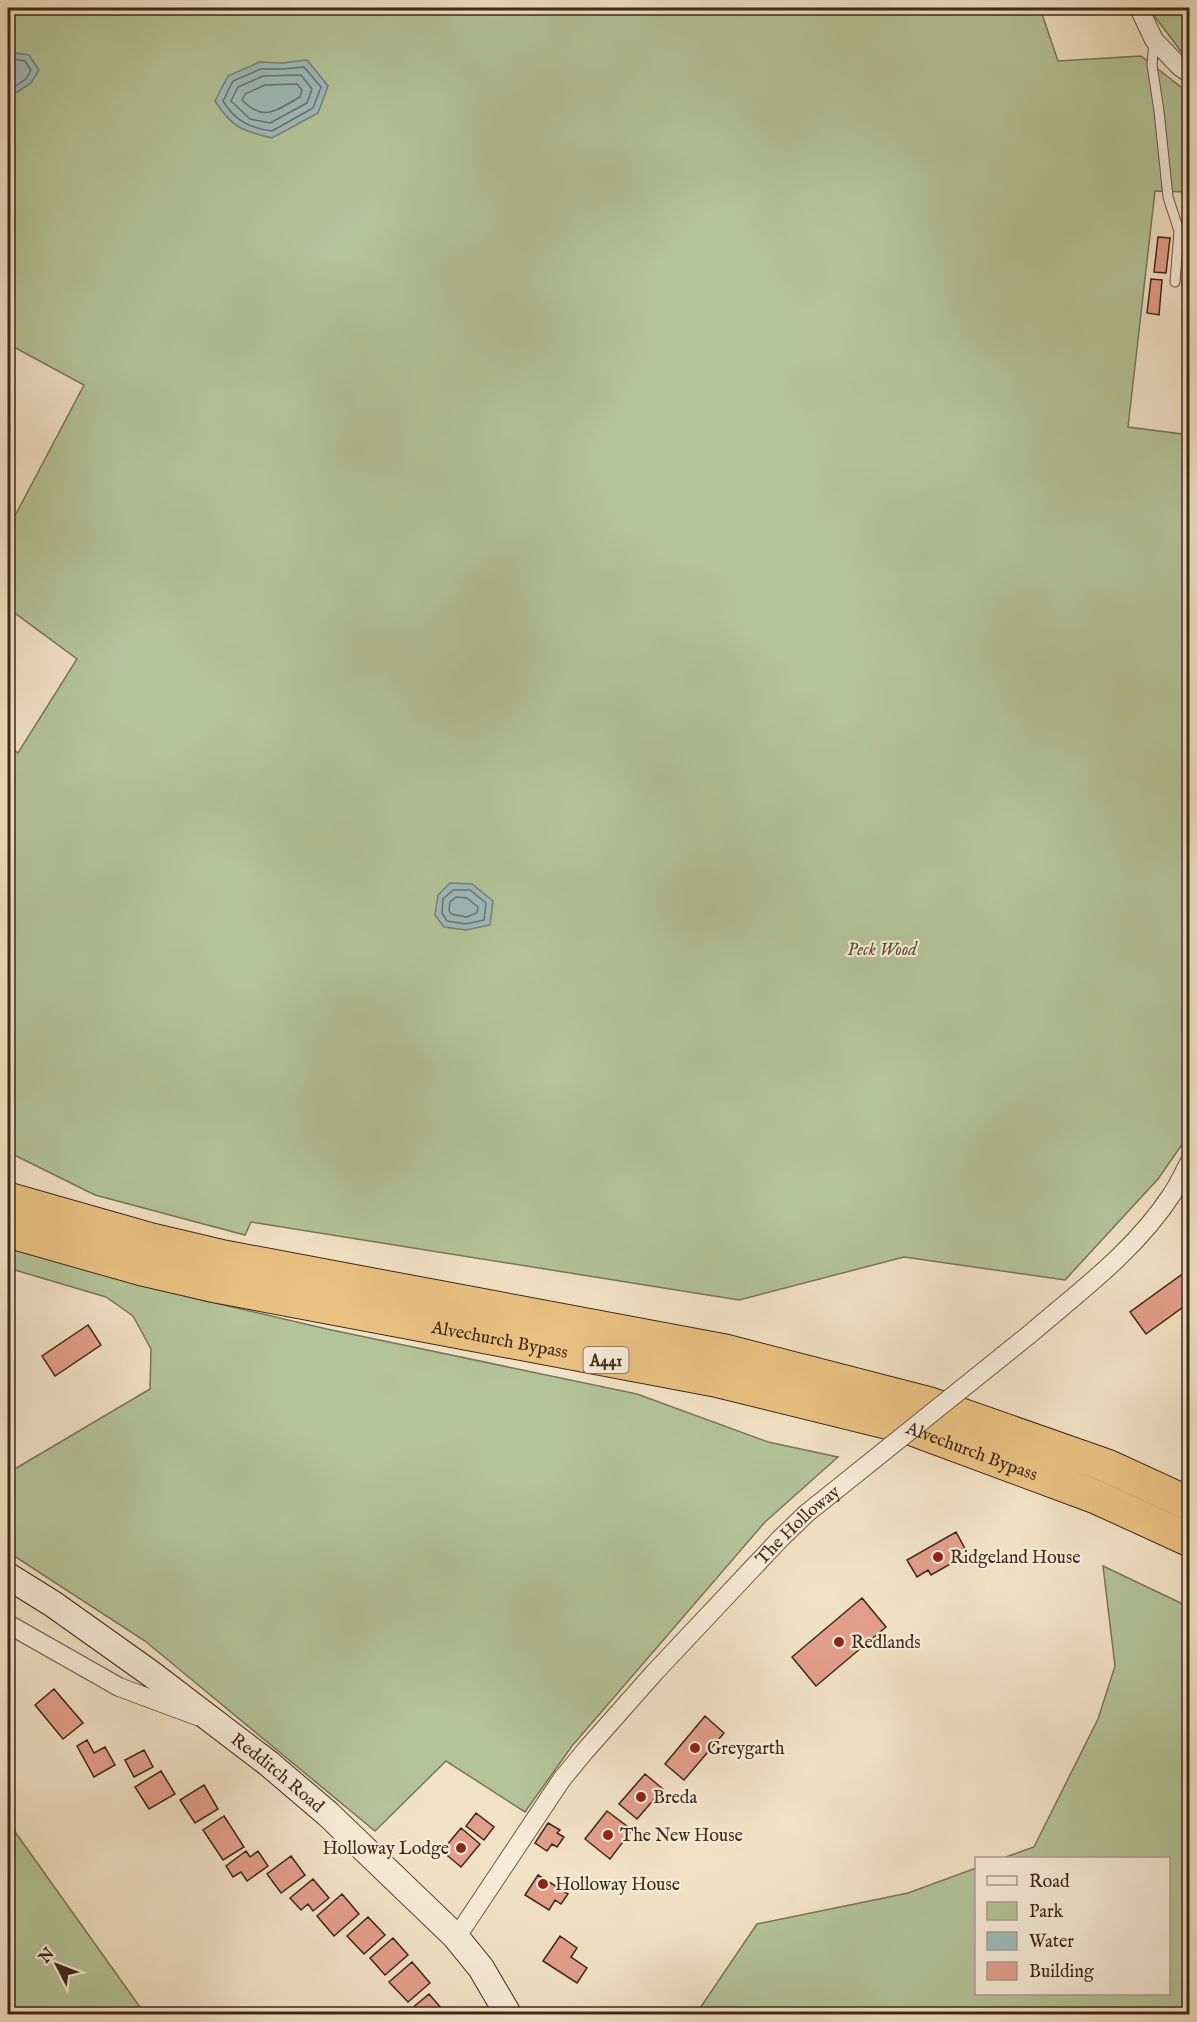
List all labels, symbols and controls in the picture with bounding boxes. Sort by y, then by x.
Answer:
park label: Peck Wood [847,939,918,962]
street label: Alvechurch Bypass [428,1317,570,1365]
road number: A441 [584,1347,628,1373]
street label: Alvechurch Bypass [902,1417,1040,1487]
street label: The Holloway [751,1481,845,1571]
place label: Ridgeland House [950,1547,1081,1570]
marker: Ridgeland House [931,1550,945,1564]
place label: Redlands [851,1632,921,1655]
marker: Redlands [832,1635,846,1649]
street label: Redditch Road [226,1729,329,1819]
place label: Greygarth [707,1738,785,1761]
marker: Greygarth [688,1741,702,1755]
place label: Breda [653,1787,697,1810]
marker: Breda [634,1790,648,1804]
place label: The New House [620,1825,743,1848]
marker: The New House [601,1828,615,1842]
place label: Holloway Lodge [322,1838,449,1861]
marker: Holloway Lodge [454,1841,468,1855]
legend [975,1857,1170,1995]
text: Road [1029,1871,1070,1894]
place label: Holloway House [555,1874,680,1897]
marker: Holloway House [536,1877,550,1891]
text: Park [1029,1901,1064,1924]
text: Water [1029,1931,1074,1954]
north arrow [27,1935,87,1995]
text: N [35,1944,60,1969]
text: Building [1029,1961,1094,1984]

